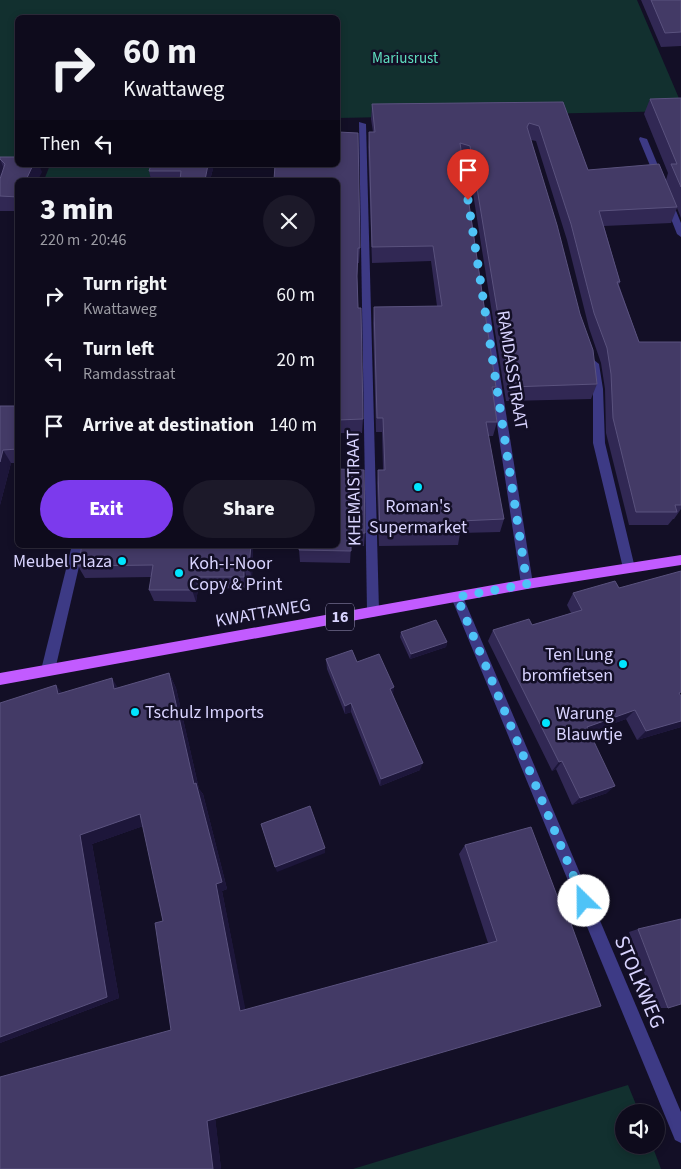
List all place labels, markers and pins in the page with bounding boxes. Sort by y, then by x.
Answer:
pin [447,149,489,200]
marker: Roman's Supermarket [412,481,424,493]
place label: Roman's Supermarket [369,494,467,540]
place label: Meubel Plaza [13,549,112,574]
place label: Koh-I-Noor Copy & Print [189,551,282,597]
marker: Meubel Plaza [116,555,128,567]
marker: Koh-I-Noor Copy & Print [173,567,185,579]
place label: Ten Lung bromfietsen [522,642,613,688]
marker: Ten Lung bromfietsen [617,658,629,670]
place label: Tschulz Imports [145,700,264,725]
place label: Warung Blauwtje [556,701,623,747]
marker: Tschulz Imports [129,706,141,718]
marker: Warung Blauwtje [540,717,552,729]

